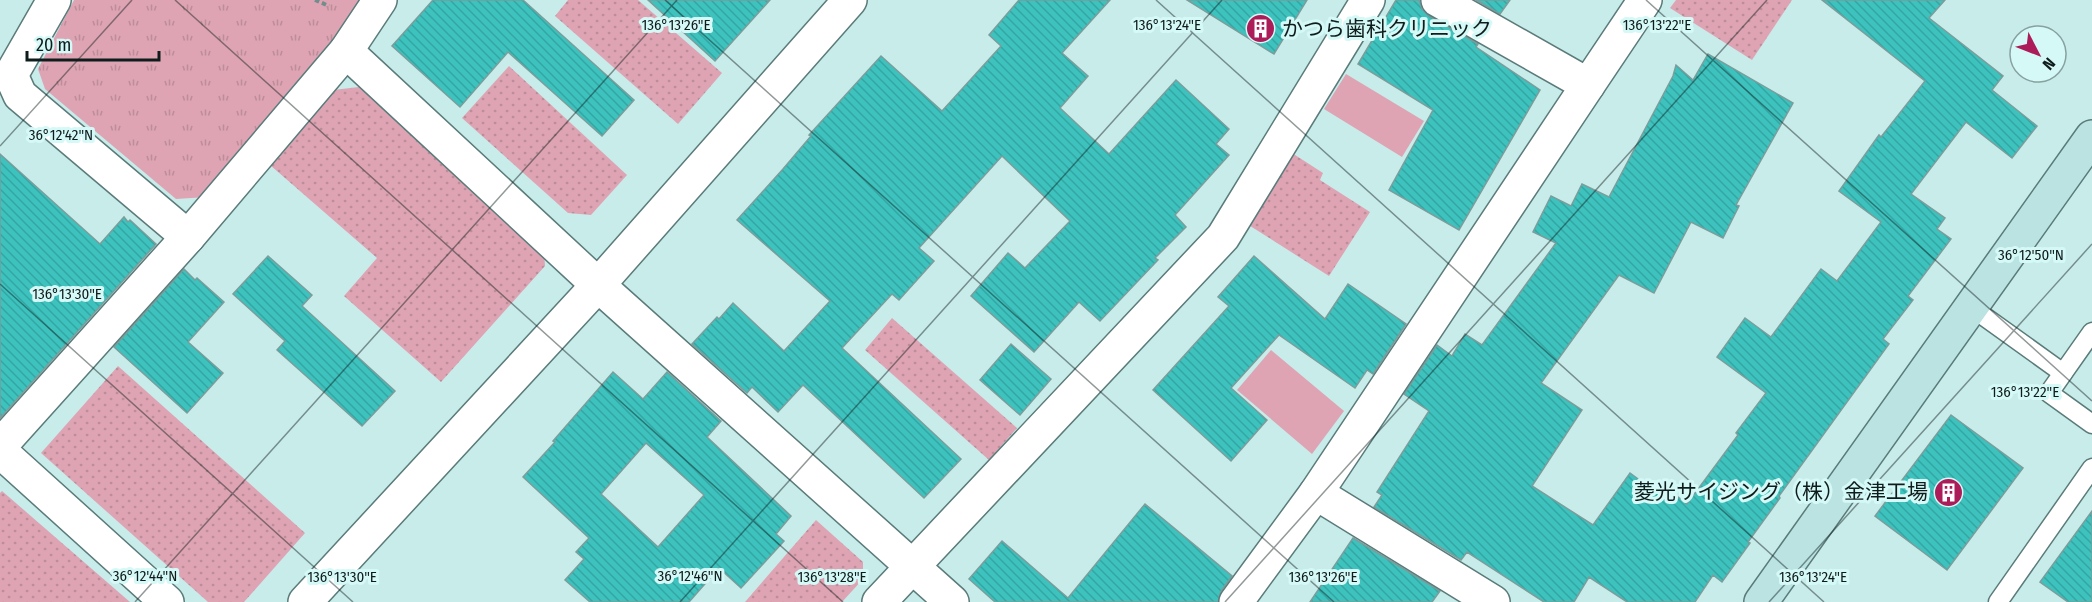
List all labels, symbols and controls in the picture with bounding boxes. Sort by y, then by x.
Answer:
building icon: かつら歯科クリニック [1245,13,1277,45]
text: 136°13'26"E [641,16,711,34]
text: 136°13'24"E [1133,16,1201,34]
place label: かつら歯科クリニック [1282,16,1492,42]
text: 136°13'22"E [1623,16,1691,34]
scale bar [27,24,159,62]
north arrow [2008,24,2068,84]
text: 20 m [36,34,71,56]
text: N [2039,54,2059,74]
text: 36°12'42"N [29,126,93,144]
text: 36°12'50"N [1998,246,2064,264]
text: 136°13'30"E [32,285,102,303]
text: 136°13'22"E [1991,383,2059,401]
building icon: 菱光サイジング（株）金津工場 [1933,476,1965,508]
place label: 菱光サイジング（株）金津工場 [1634,479,1928,505]
text: 36°12'44"N [113,567,177,585]
text: 36°12'46"N [657,567,723,585]
text: 136°13'30"E [307,568,377,586]
text: 136°13'28"E [797,568,867,586]
text: 136°13'26"E [1288,568,1358,586]
text: 136°13'24"E [1779,568,1847,586]

